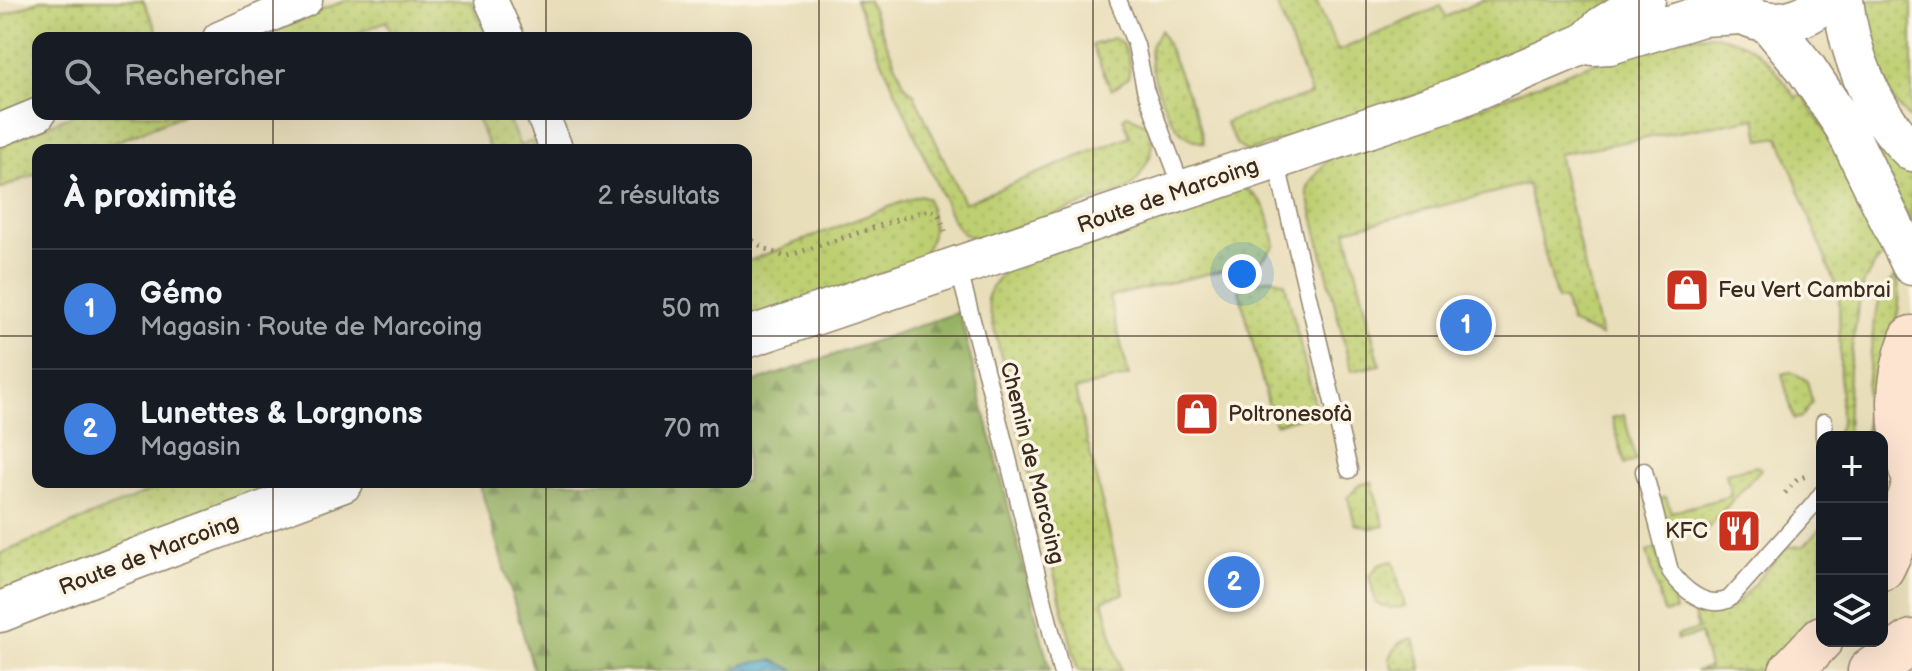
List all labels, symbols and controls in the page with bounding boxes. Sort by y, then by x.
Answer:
search box [32,32,752,120]
icon: search [60,54,104,98]
text: Rechercher [124,58,285,94]
street label: Route de Marcoing [1074,152,1262,240]
text: À proximité [64,176,237,217]
text: 2 résultats [597,181,720,212]
your location [1222,254,1262,294]
shop icon: Feu Vert Cambrai [1663,266,1711,314]
text: Gémo [140,276,223,312]
place label: Feu Vert Cambrai [1718,277,1891,304]
text: 1 [85,294,95,325]
text: 50 m [661,294,720,325]
pin: 1 [1440,295,1492,355]
text: Magasin · Route de Marcoing [140,312,482,343]
street label: Chemin de Marcoing [994,359,1070,567]
shop icon: Poltronesofà [1173,390,1221,438]
text: Lunettes & Lorgnons [140,396,423,432]
place label: Poltronesofà [1228,401,1352,428]
text: 2 [82,414,98,445]
text: 70 m [663,414,720,445]
map controls [1816,431,1888,647]
button: + [1816,431,1888,503]
text: Magasin [140,432,241,463]
button: − [1816,503,1888,575]
restaurant icon: KFC [1715,507,1763,555]
street label: Route de Marcoing [55,508,243,602]
place label: KFC [1665,518,1708,545]
pin: 2 [1208,552,1260,612]
button: layers [1816,575,1888,647]

